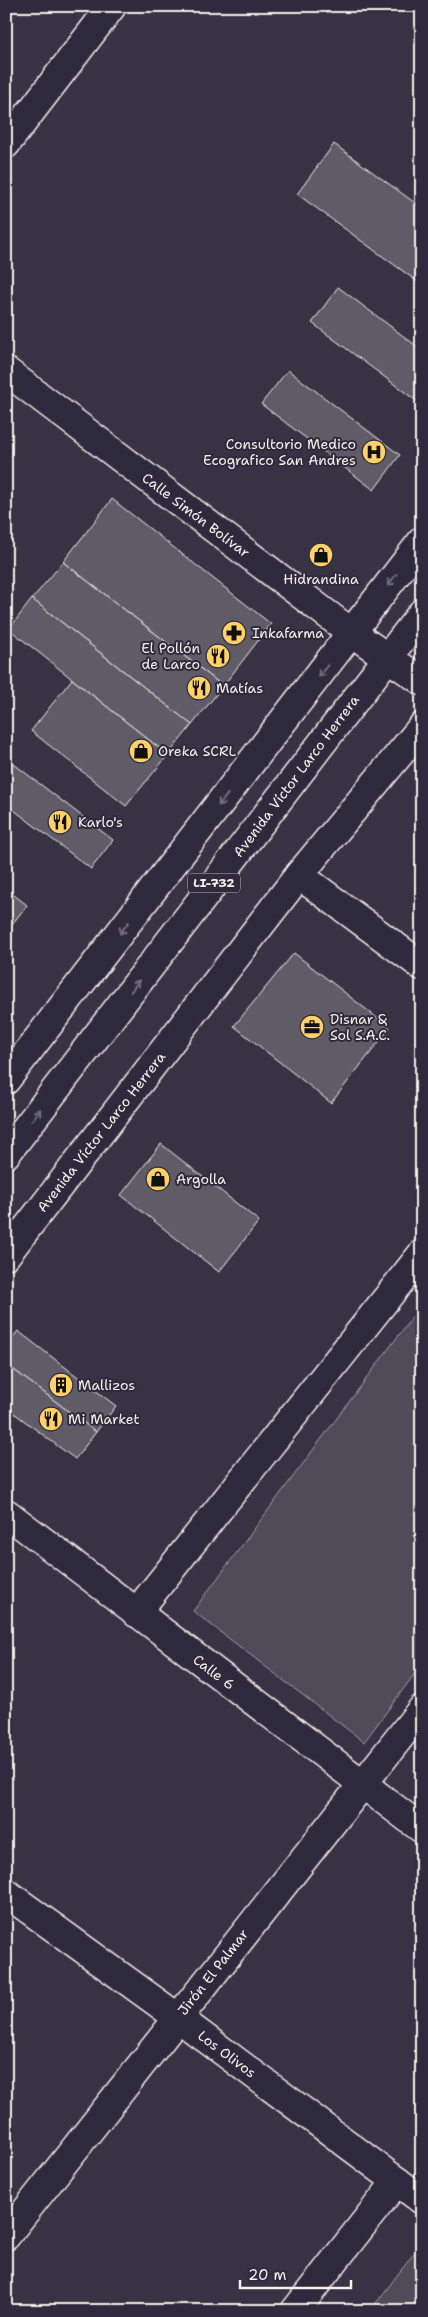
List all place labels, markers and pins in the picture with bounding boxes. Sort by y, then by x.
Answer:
place label: Consultorio Medico Ecografico San Andres [203,435,356,469]
hospital icon: Consultorio Medico Ecografico San Andres [361,439,387,465]
shop icon: Hidrandina [308,542,334,568]
place label: Hidrandina [283,570,359,588]
pharmacy icon: Inkafarma [221,620,247,646]
place label: Inkafarma [252,624,324,642]
place label: El Pollón de Larco [141,639,200,673]
restaurant icon: El Pollón de Larco [205,643,231,669]
restaurant icon: Matías [186,675,212,701]
place label: Matías [216,679,263,697]
shop icon: Oreka SCRL [128,738,154,764]
place label: Oreka SCRL [158,742,236,760]
restaurant icon: Karlo's [47,809,73,835]
place label: Karlo's [78,813,123,831]
place label: Disnar & Sol S.A.C. [330,1010,390,1044]
office icon: Disnar & Sol S.A.C. [299,1014,325,1040]
shop icon: Argolla [145,1166,171,1192]
place label: Argolla [176,1170,226,1188]
building icon: Mallizos [48,1372,74,1398]
place label: Mallizos [78,1376,135,1394]
restaurant icon: Mi Market [38,1406,64,1432]
place label: Mi Market [68,1410,140,1428]

